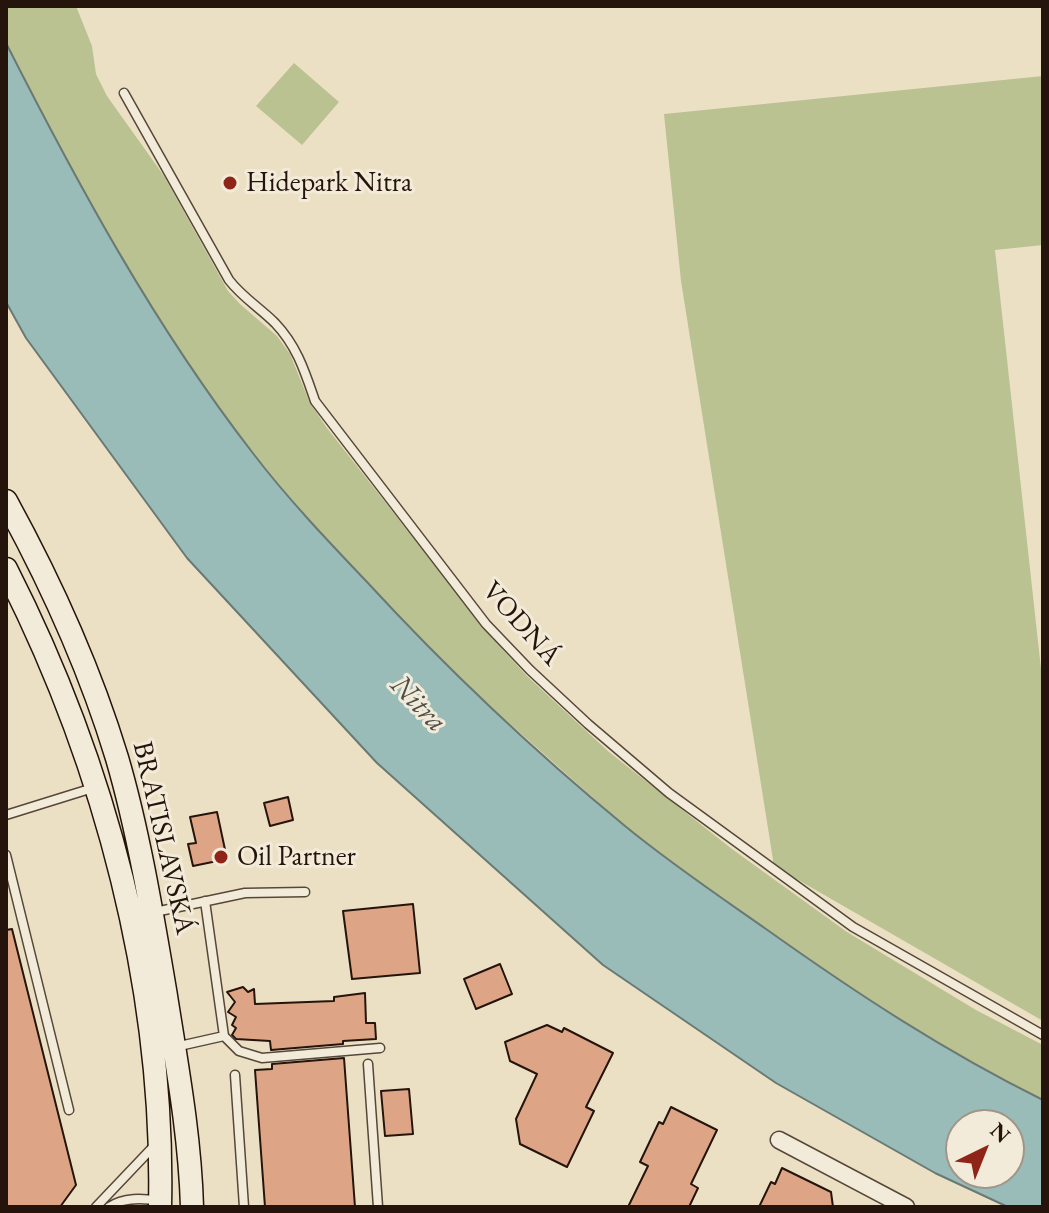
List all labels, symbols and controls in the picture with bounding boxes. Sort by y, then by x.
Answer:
place label: Hidepark Nitra [246,166,412,200]
marker: Hidepark Nitra [221,174,239,192]
street label: VODNÁ [474,575,568,673]
water label: Nitra [382,668,454,740]
street label: BRATISLAVSKÁ [124,738,202,938]
place label: Oil Partner [237,840,356,874]
marker: Oil Partner [212,848,230,866]
north arrow [945,1109,1025,1189]
text: N [984,1116,1017,1149]

